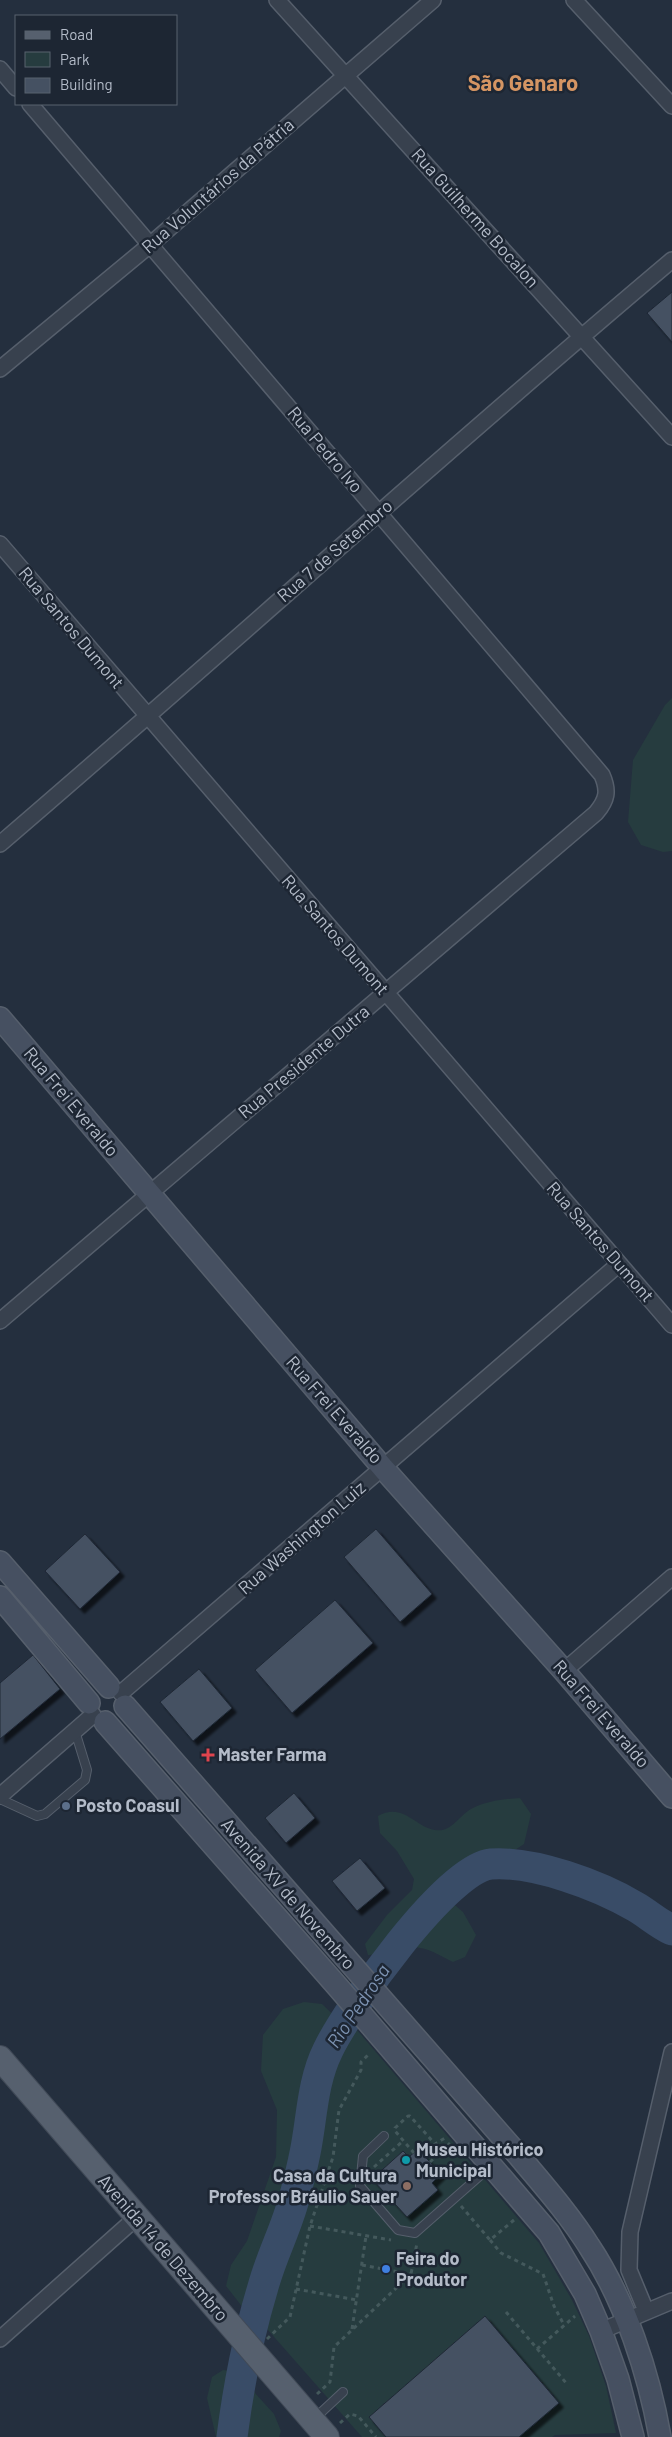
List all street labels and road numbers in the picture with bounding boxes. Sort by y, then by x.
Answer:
street label: Rua Voluntários da Pátria [137,113,298,257]
street label: Rua Guilherme Bocalon [407,143,544,292]
street label: Rua Pedro Ivo [283,402,368,497]
street label: Rua 7 de Setembro [272,494,396,606]
street label: Rua Santos Dumont [14,562,129,693]
street label: Rua Santos Dumont [277,870,394,999]
street label: Rua Presidente Dutra [233,1000,373,1123]
street label: Rua Frei Everaldo [20,1042,124,1160]
street label: Rua Santos Dumont [542,1177,659,1306]
street label: Rua Frei Everaldo [282,1351,388,1468]
street label: Rua Washington Luiz [233,1476,370,1599]
street label: Rua Frei Everaldo [549,1655,655,1772]
street label: Avenida XV de Novembro [217,1813,361,1974]
street label: Avenida 14 de Dezembro [94,2169,234,2325]

